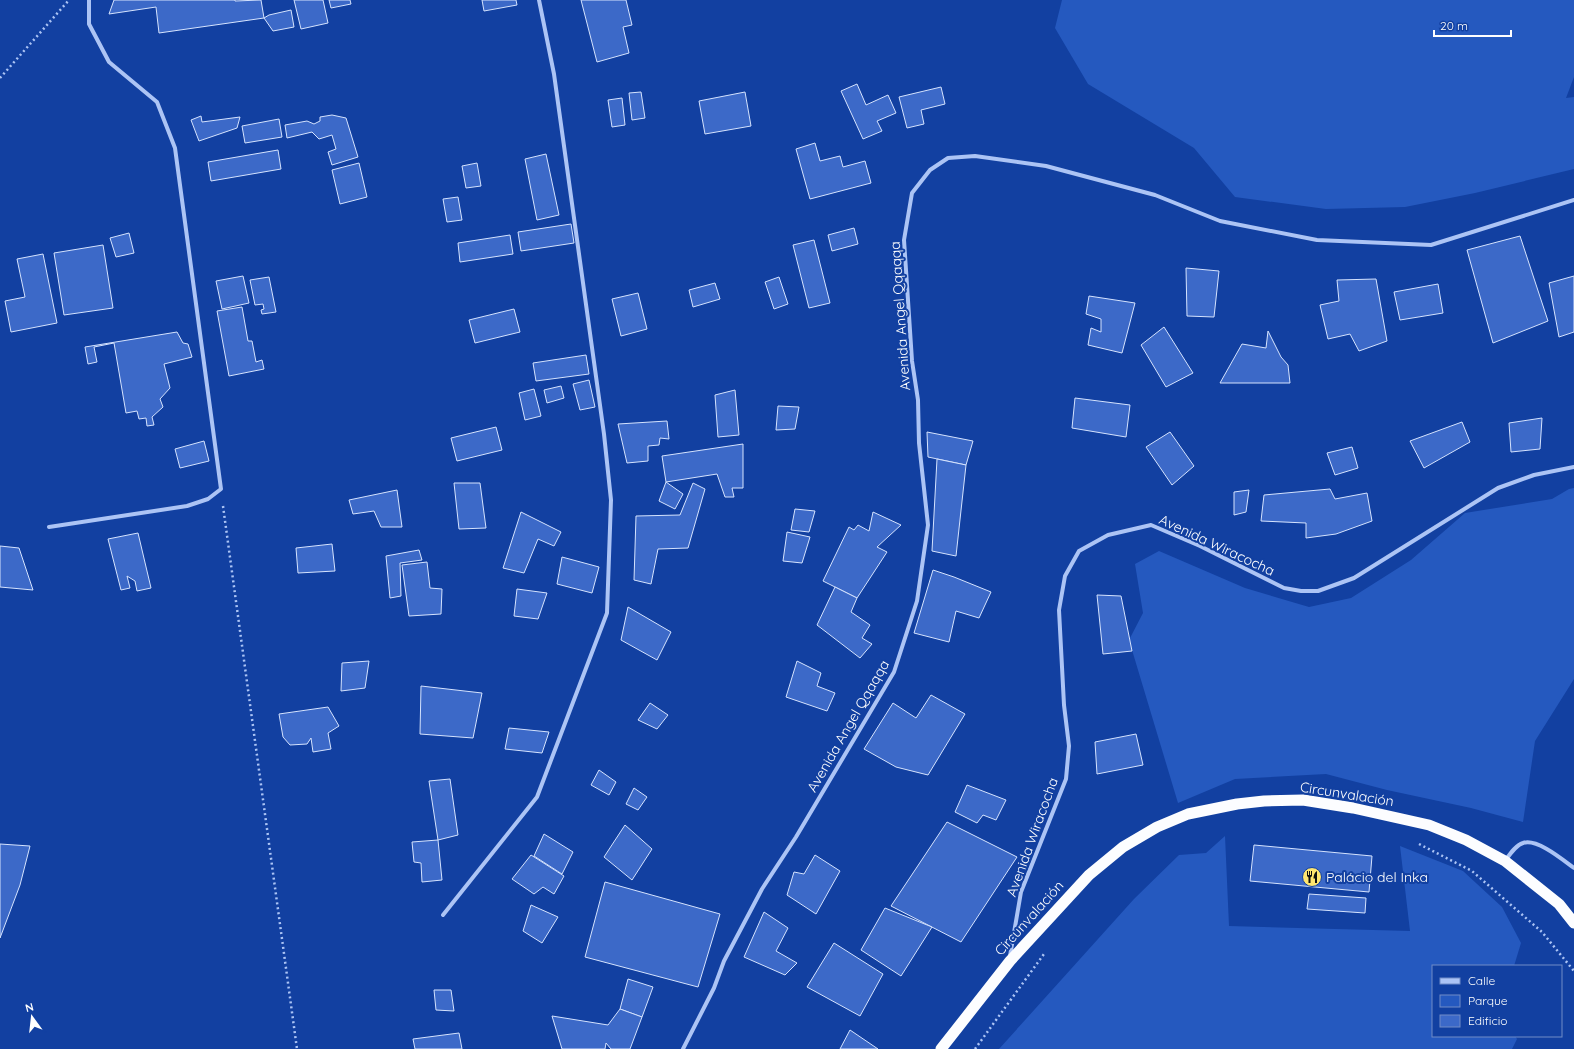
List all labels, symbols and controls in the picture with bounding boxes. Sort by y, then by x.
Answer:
scale bar [1434,12,1511,38]
text: 20 m [1440,18,1468,33]
street label: Avenida Angel Qqaqqa [886,241,914,391]
street label: Avenida Wiracocha [1156,510,1278,580]
street label: Avenida Angel Qqaqqa [803,657,893,795]
street label: Avenida Wiracocha [1002,775,1062,899]
street label: Circunvalación [1299,778,1395,810]
restaurant icon: Palácio del Inka [1301,866,1323,888]
place label: Palácio del Inka [1326,868,1428,886]
street label: Circunvalación [991,877,1067,959]
legend [1432,965,1562,1037]
text: Calle [1468,973,1496,988]
text: Parque [1468,993,1508,1008]
north arrow [12,997,52,1037]
text: N [24,1000,35,1015]
text: Edificio [1468,1013,1508,1028]

